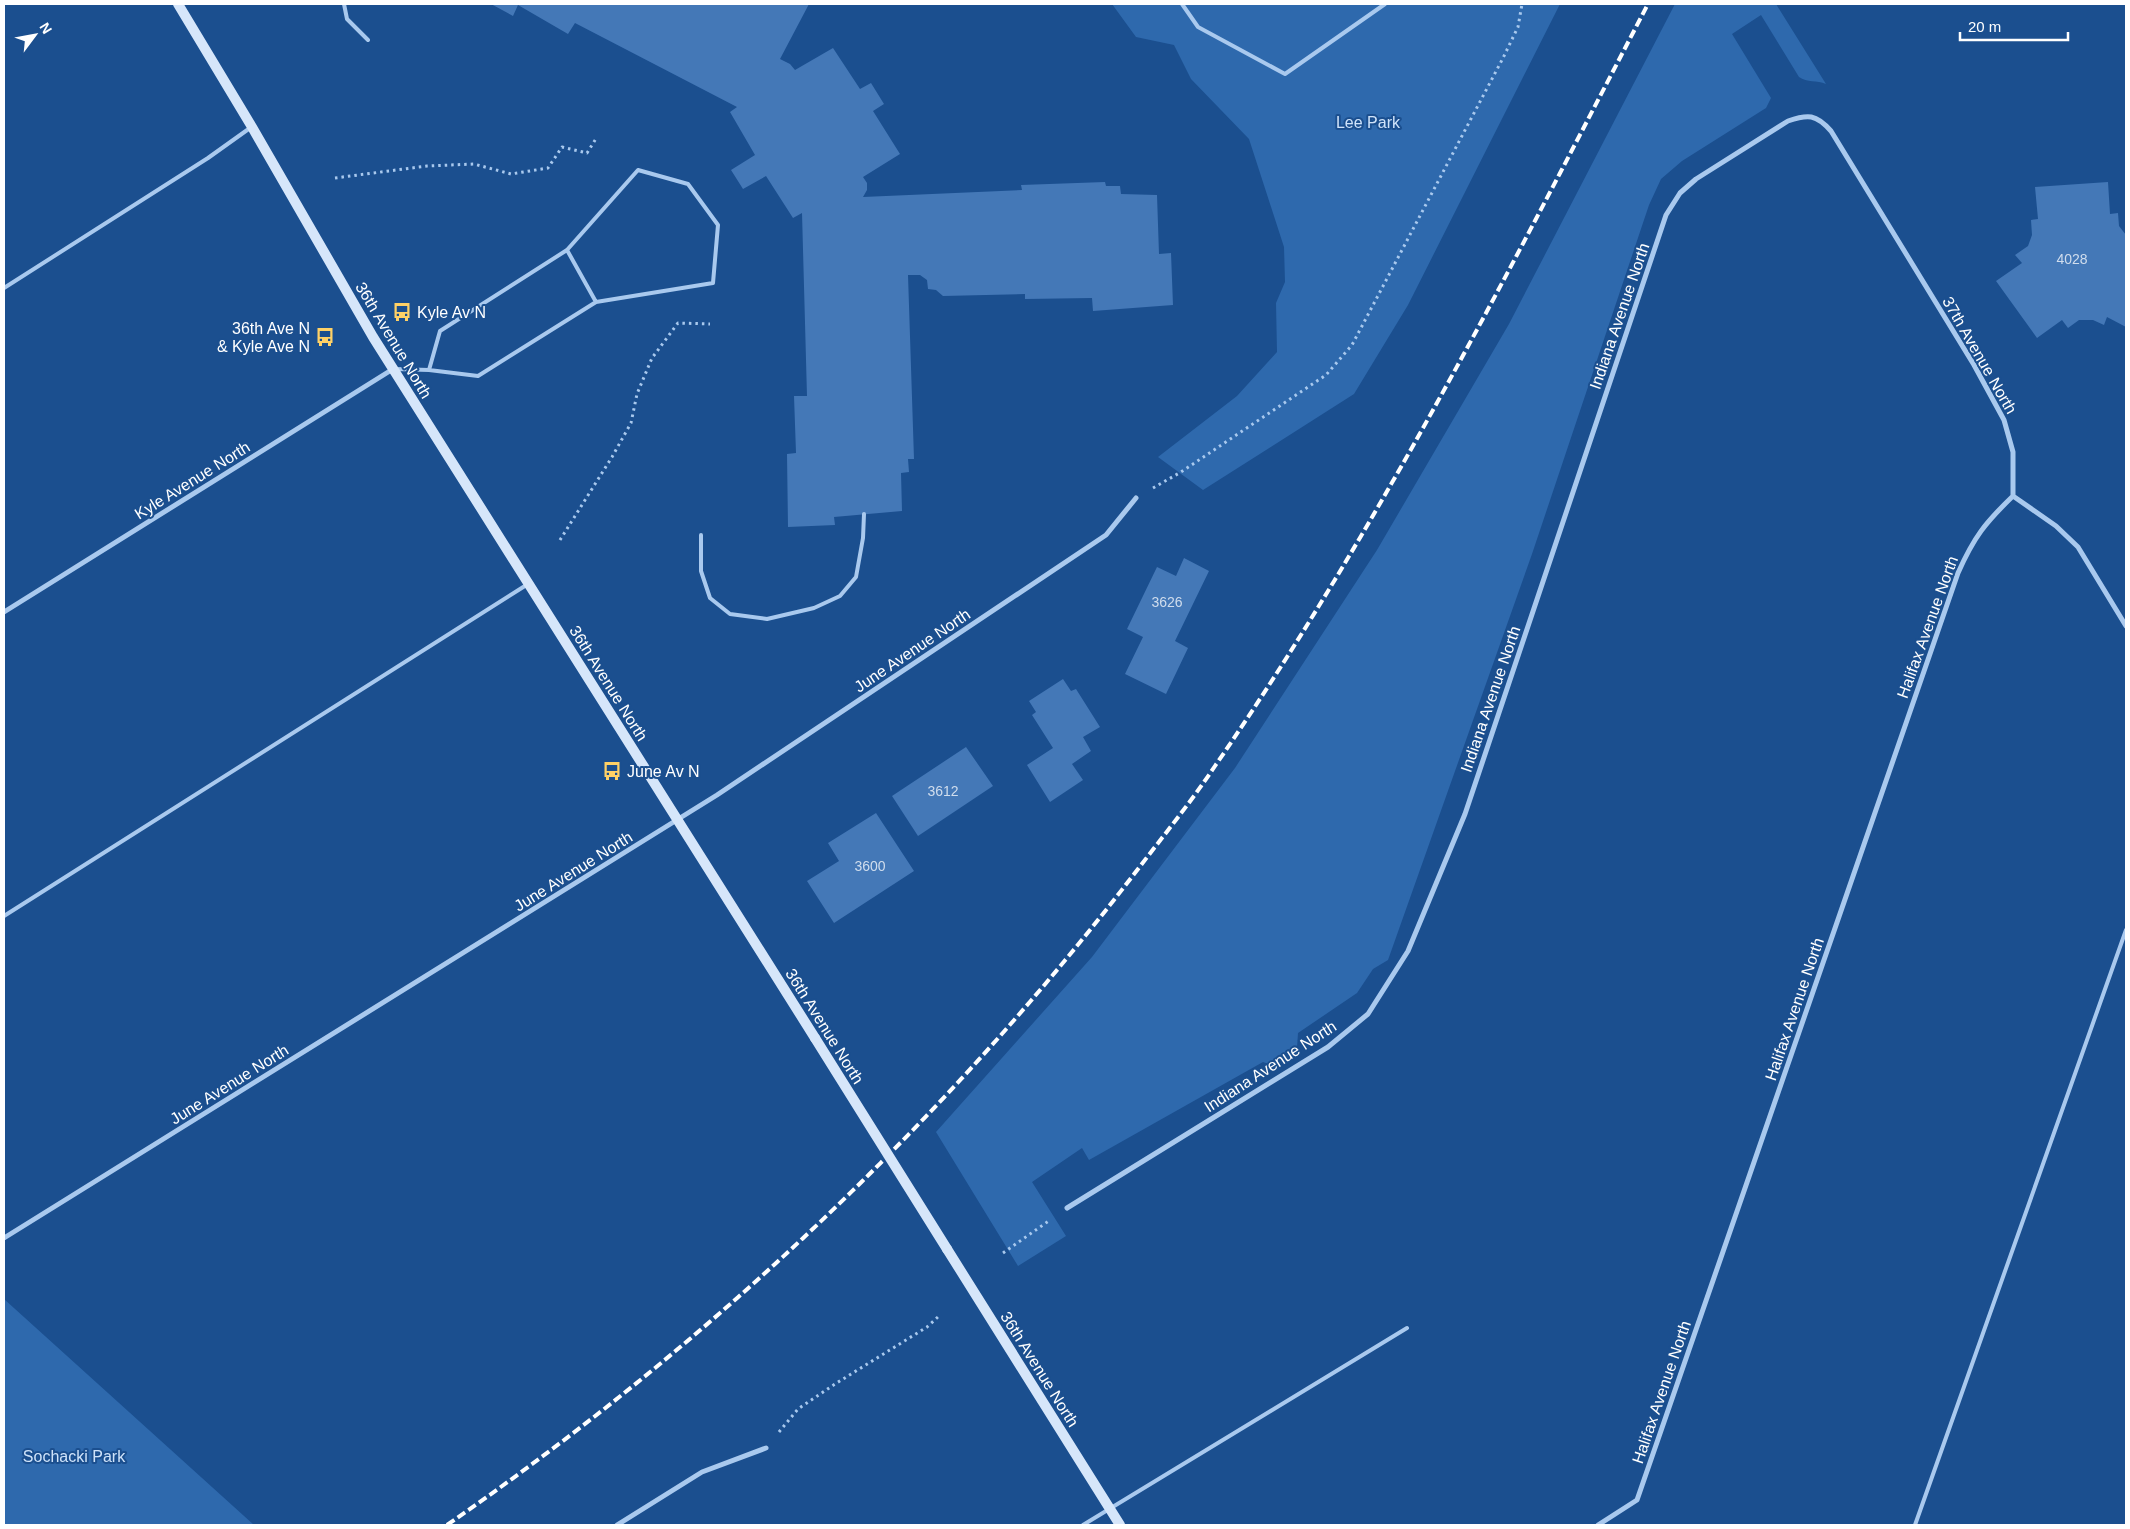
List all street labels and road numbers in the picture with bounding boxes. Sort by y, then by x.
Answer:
street label: Indiana Avenue North [1586,241,1653,392]
street label: 36th Avenue North [352,279,435,401]
street label: 37th Avenue North [1939,294,2020,417]
street label: Kyle Avenue North [132,438,253,523]
street label: Halifax Avenue North [1894,554,1961,701]
street label: June Avenue North [851,605,973,695]
street label: 36th Avenue North [566,623,651,744]
street label: Indiana Avenue North [1457,624,1524,775]
street label: June Avenue North [511,828,635,915]
street label: Halifax Avenue North [1762,935,1827,1083]
street label: 36th Avenue North [782,966,867,1087]
street label: Indiana Avenue North [1201,1017,1339,1115]
street label: June Avenue North [167,1041,291,1128]
street label: 36th Avenue North [997,1309,1082,1430]
street label: Halifax Avenue North [1629,1318,1694,1466]

